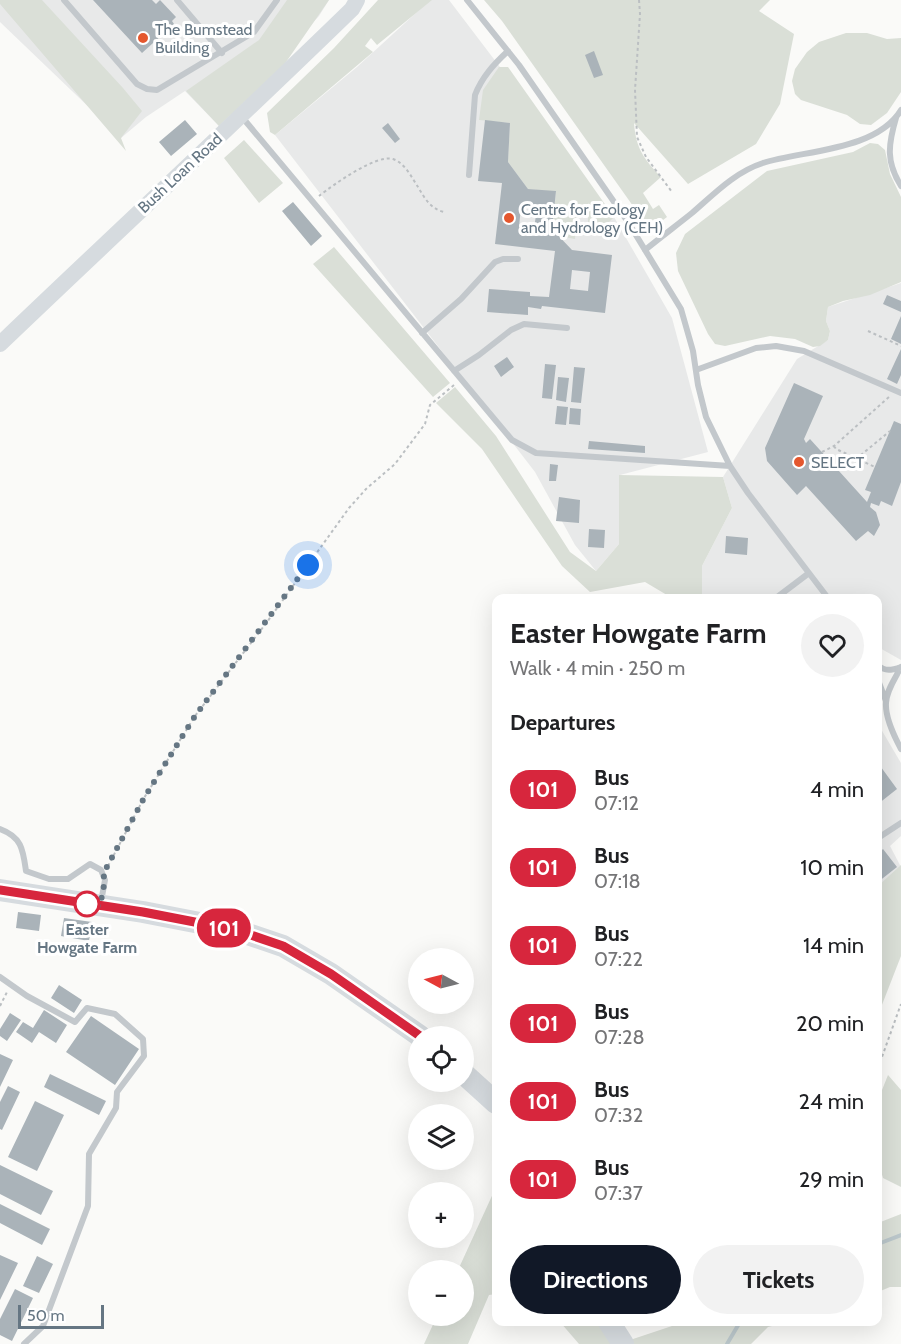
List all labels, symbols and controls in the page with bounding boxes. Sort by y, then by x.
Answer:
place label: The Bumstead Building [155,20,253,57]
marker: The Bumstead Building [136,31,150,45]
street label: Bush Loan Road [134,129,226,217]
place label: Centre for Ecology and Hydrology (CEH) [521,200,663,237]
marker: Centre for Ecology and Hydrology (CEH) [502,211,516,225]
place label: SELECT [811,453,865,472]
marker: SELECT [792,455,806,469]
your location [293,550,323,580]
button: heart [801,614,864,677]
text: Easter Howgate Farm [510,616,767,650]
text: Walk · 4 min · 250 m [510,656,685,680]
text: Departures [510,709,615,736]
text: Bus [594,764,629,791]
text: 4 min [810,776,864,803]
text: 101 [528,777,558,802]
text: 07:12 [594,791,639,815]
text: Bus [594,842,629,869]
text: 10 min [800,854,864,881]
text: 101 [528,855,558,880]
text: 07:18 [594,869,641,893]
marker: Easter Howgate Farm [74,891,100,917]
line badge: 101 [190,908,258,948]
text: 101 [209,916,239,941]
place label: Easter Howgate Farm [37,920,137,957]
text: Bus [594,920,629,947]
text: 14 min [803,932,864,959]
text: 101 [528,933,558,958]
text: 07:22 [594,947,643,971]
north arrow [408,948,474,1014]
map controls [408,948,474,1326]
text: Bus [594,998,629,1025]
text: 20 min [796,1010,864,1037]
text: 101 [528,1011,558,1036]
text: 07:28 [594,1025,645,1049]
button: locate [408,1026,474,1092]
text: Bus [594,1076,629,1103]
text: 24 min [799,1088,864,1115]
text: 101 [528,1089,558,1114]
text: 07:32 [594,1103,643,1127]
button: layers [408,1104,474,1170]
text: Bus [594,1154,629,1181]
text: 29 min [799,1166,864,1193]
text: 101 [528,1167,558,1192]
text: 07:37 [594,1181,643,1205]
button: + [408,1182,474,1248]
button: Directions [510,1245,681,1314]
button: Tickets [693,1245,864,1314]
button: − [408,1260,474,1326]
scale bar [18,1302,104,1330]
text: 50 m [27,1306,64,1325]

